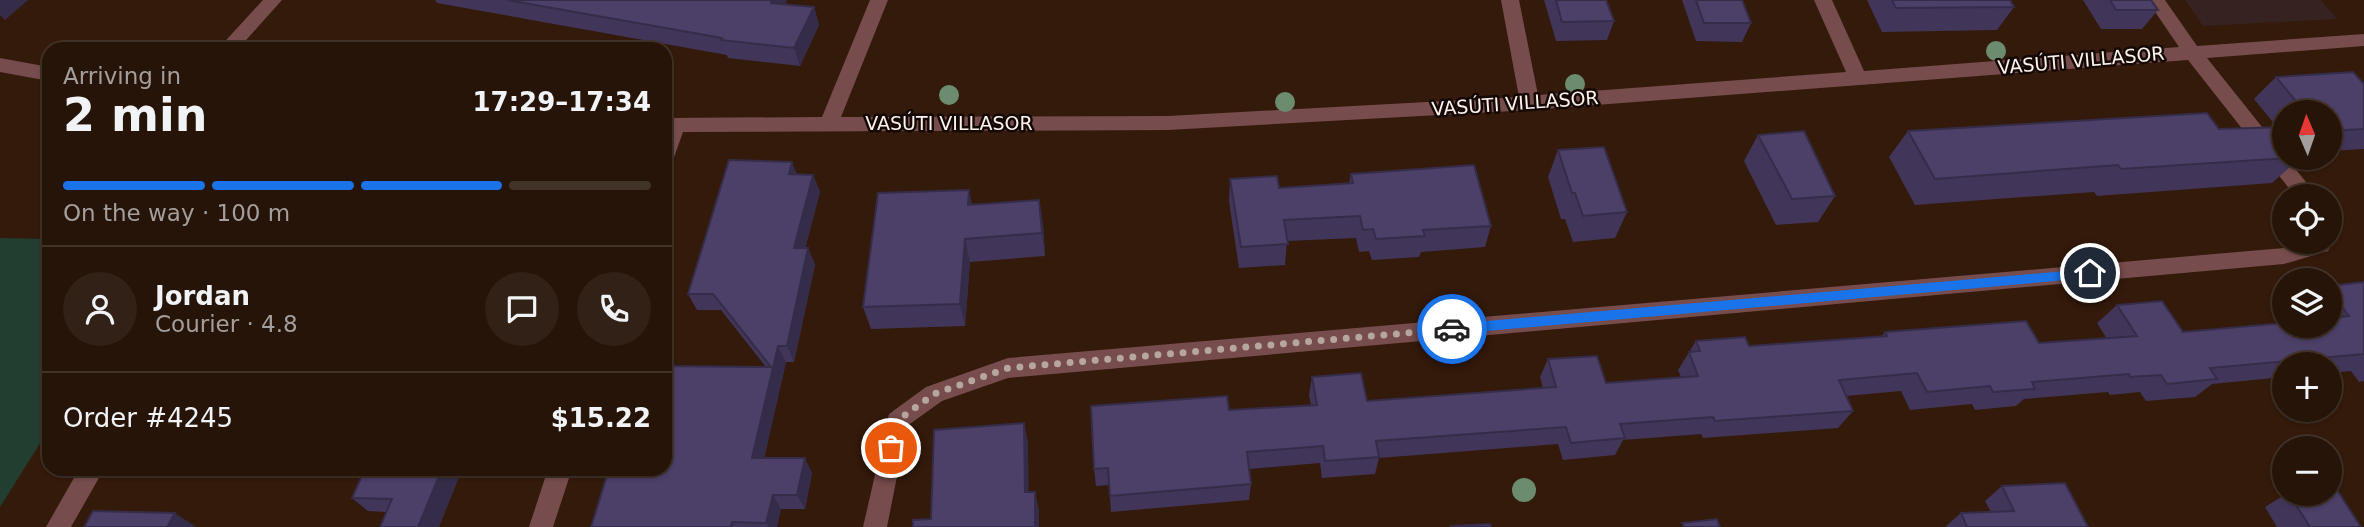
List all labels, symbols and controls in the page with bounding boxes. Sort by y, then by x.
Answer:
street label: VASÚTI VILLASOR [1997,41,2165,78]
text: Arriving in [63,63,181,89]
street label: VASÚTI VILLASOR [1431,85,1599,120]
text: 17:29–17:34 [472,87,651,117]
text: 2 min [63,88,207,142]
north arrow [2272,100,2342,170]
map controls [2272,100,2342,506]
street label: VASÚTI VILLASOR [865,111,1033,134]
button: locate [2272,184,2342,254]
text: On the way · 100 m [63,200,290,226]
pin [2060,243,2120,303]
icon: home [2071,254,2109,292]
button: layers [2272,268,2342,338]
button: person [63,272,137,346]
button: chat [485,272,559,346]
button: phone [577,272,651,346]
text: Jordan [155,281,250,311]
courier [1417,294,1487,364]
icon: car [1433,310,1471,348]
text: Courier · 4.8 [155,311,298,337]
button: + [2272,352,2342,422]
text: Order #4245 [63,403,233,433]
text: $15.22 [551,403,651,433]
pin [861,418,921,478]
icon: bag [872,429,910,467]
button: − [2272,436,2342,506]

